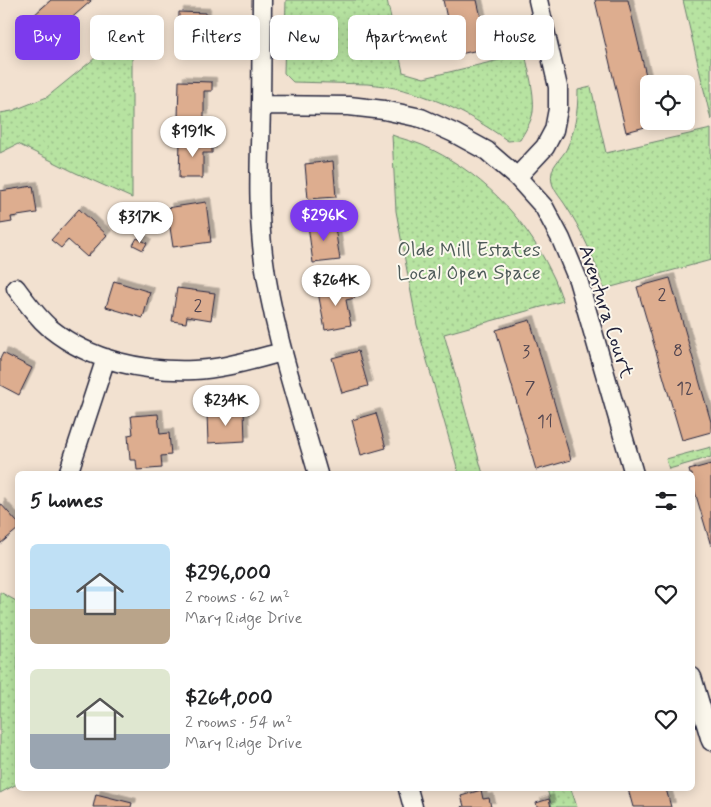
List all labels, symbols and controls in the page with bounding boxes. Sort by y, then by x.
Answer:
chip: Buy [15,15,80,60]
chip: Rent [90,15,164,60]
chip: Filters [174,15,260,60]
chip: New [270,15,338,60]
chip: Apartment [348,15,466,60]
chip: House [476,15,554,60]
map controls [640,75,695,130]
button: locate [640,75,695,130]
pin: $191K [158,116,228,158]
text: $191K [171,121,215,142]
pin: $296K [289,200,359,242]
pin: $317K [105,202,175,244]
text: $296K [301,205,347,226]
text: $317K [118,207,162,228]
park label: Olde Mill Estates Local Open Space [397,237,541,287]
street label: Aventura Court [571,242,640,382]
pin: $264K [301,264,371,307]
text: $264K [313,270,359,291]
house number: 2 [658,283,667,307]
house number: 2 [194,294,203,318]
house number: 8 [673,339,683,363]
house number: 3 [522,340,530,364]
house number: 7 [525,376,536,400]
house number: 12 [676,377,694,401]
pin: $234K [191,384,261,427]
text: $234K [204,390,248,411]
house number: 11 [537,410,553,434]
text: 5 homes [30,487,103,515]
icon: filters [652,487,680,515]
text: $296,000 [185,559,271,587]
icon: home [70,564,130,624]
icon: heart [652,580,680,608]
text: 2 rooms · 62 m² [185,587,290,608]
text: Mary Ridge Drive [185,608,302,629]
text: $264,000 [185,684,273,712]
icon: home [70,689,130,749]
icon: heart [652,705,680,733]
text: 2 rooms · 54 m² [185,712,292,733]
text: Mary Ridge Drive [185,733,302,754]

